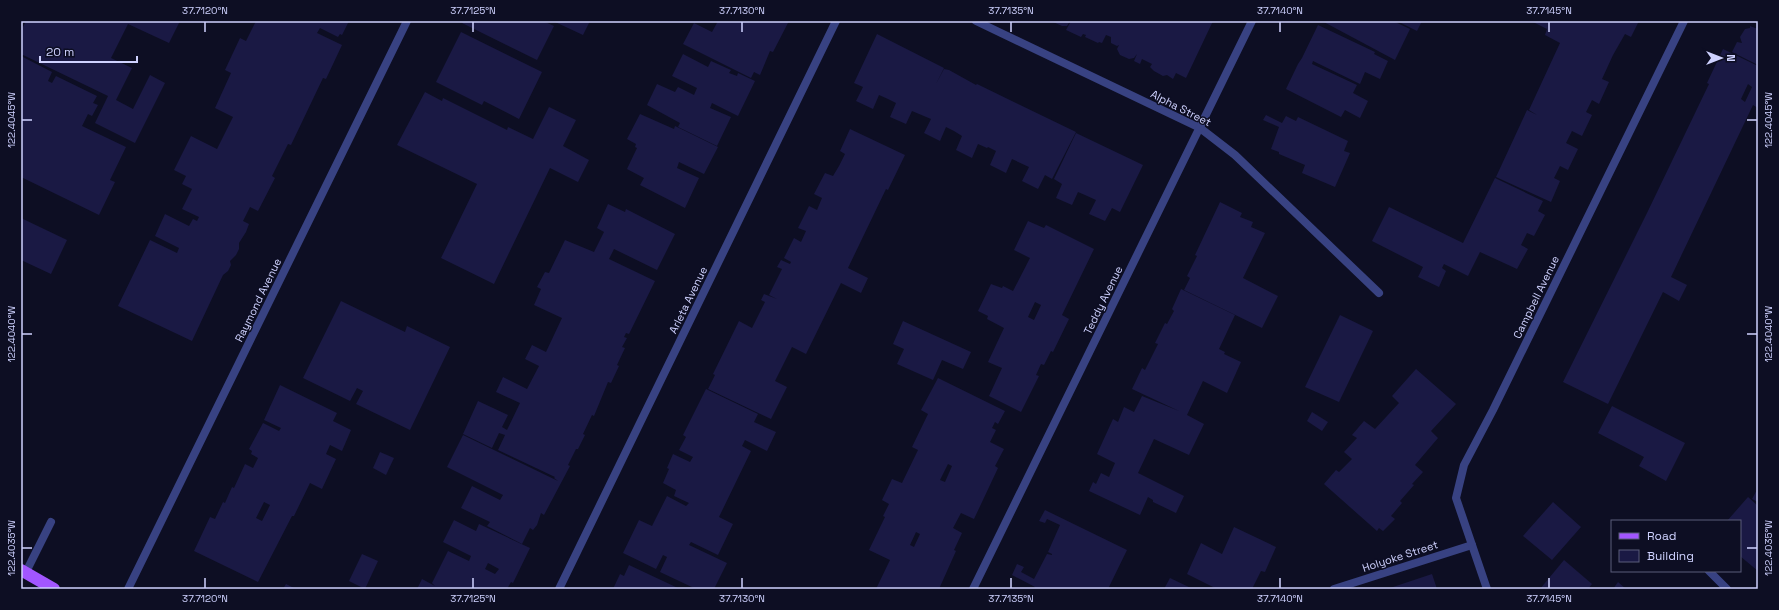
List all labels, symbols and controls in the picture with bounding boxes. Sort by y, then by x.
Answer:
text: 37.7120°N [182,4,228,17]
text: 37.7125°N [450,4,496,17]
text: 37.7130°N [719,4,765,17]
text: 37.7135°N [988,4,1034,17]
text: 37.7140°N [1257,4,1303,17]
text: 37.7145°N [1526,4,1572,17]
scale bar [40,38,137,64]
north arrow [1701,38,1741,78]
text: 20 m [46,44,74,60]
text: N [1724,54,1738,62]
street label: Alpha Street [1148,87,1214,129]
text: 122.4045°W [5,92,18,148]
text: 122.4045°W [1762,92,1775,148]
street label: Campbell Avenue [1510,253,1562,341]
street label: Raymond Avenue [232,256,284,344]
street label: Arleta Avenue [666,264,710,336]
street label: Teddy Avenue [1080,264,1126,336]
text: 122.4040°W [5,305,18,362]
text: 122.4040°W [1762,305,1775,362]
text: 122.4035°W [5,520,18,576]
legend [1611,520,1741,572]
text: 122.4035°W [1762,520,1775,576]
text: Road [1647,528,1676,544]
street label: Holyoke Street [1360,537,1440,575]
text: Building [1647,548,1694,564]
text: 37.7120°N [182,592,228,605]
text: 37.7125°N [450,592,496,605]
text: 37.7130°N [719,592,765,605]
text: 37.7135°N [988,592,1034,605]
text: 37.7140°N [1257,592,1303,605]
text: 37.7145°N [1526,592,1572,605]

